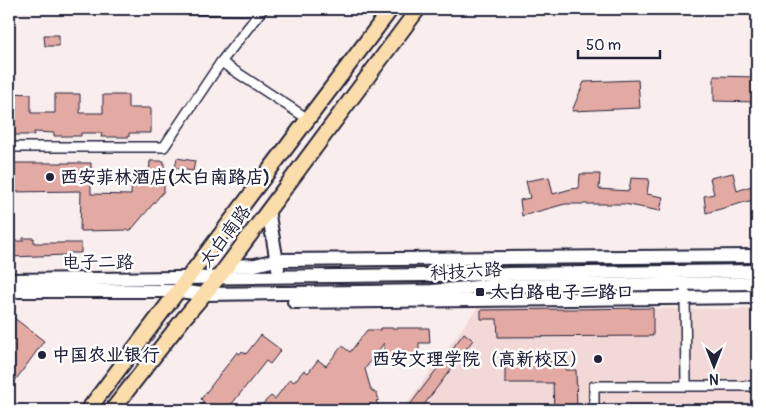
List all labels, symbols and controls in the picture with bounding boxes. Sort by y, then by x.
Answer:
scale bar [578,28,661,60]
text: 50 m [586,36,621,55]
place label: 西安菲林酒店(太白南路店) [60,166,270,189]
marker: 西安菲林酒店(太白南路店) [44,171,56,183]
street label: 太白南路 [195,201,256,272]
street label: 电子二路 [62,251,134,274]
street label: 科技六路 [429,258,503,285]
place label: 太白路电子二路口 [490,281,634,304]
marker: 太白路电子二路口 [474,286,486,298]
north arrow [688,342,738,392]
place label: 中国农业银行 [52,344,160,367]
place label: 西安文理学院（高新校区） [372,348,588,371]
marker: 中国农业银行 [36,349,48,361]
marker: 西安文理学院（高新校区） [592,353,604,365]
text: N [709,370,719,387]

